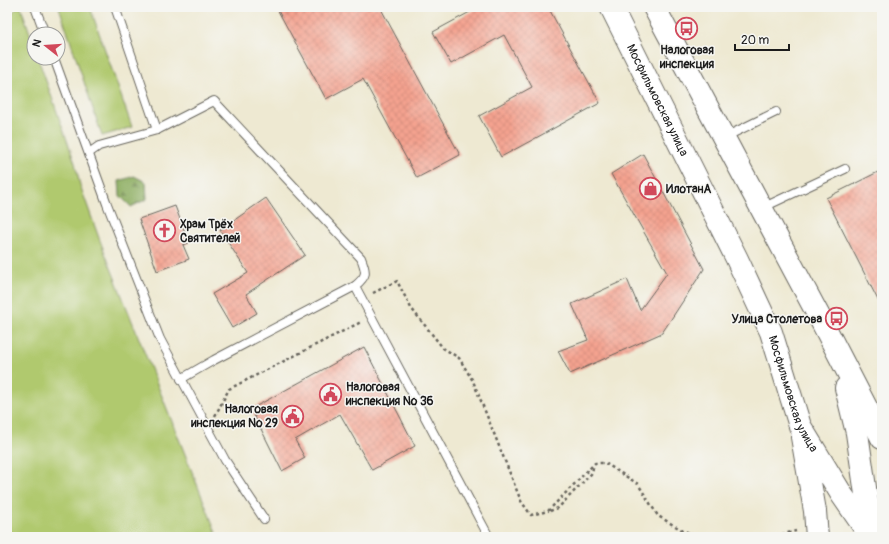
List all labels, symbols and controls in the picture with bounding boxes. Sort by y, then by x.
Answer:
bus stop icon: Налоговая инспекция [674,16,700,42]
north arrow [26,26,66,66]
scale bar [735,26,789,52]
text: 20 m [741,33,770,48]
text: N [30,37,44,49]
street label: Мосфильмовская улица [623,42,692,159]
place label: Налоговая инспекция [659,43,714,72]
shop icon: ИлотанА [637,176,663,202]
place label: ИлотанА [666,182,712,197]
place label: Храм Трёх Святителей [180,217,240,246]
church icon: Храм Трёх Святителей [151,218,177,244]
bus stop icon: Улица Столетова [824,306,850,332]
place label: Улица Столетова [731,312,822,327]
street label: Мосфильмовская улица [765,334,822,455]
place label: Налоговая инспекция № 36 [345,380,434,409]
public building icon: Налоговая инспекция № 36 [318,381,344,407]
place label: Налоговая инспекция № 29 [190,402,278,431]
public building icon: Налоговая инспекция № 29 [280,403,306,429]

